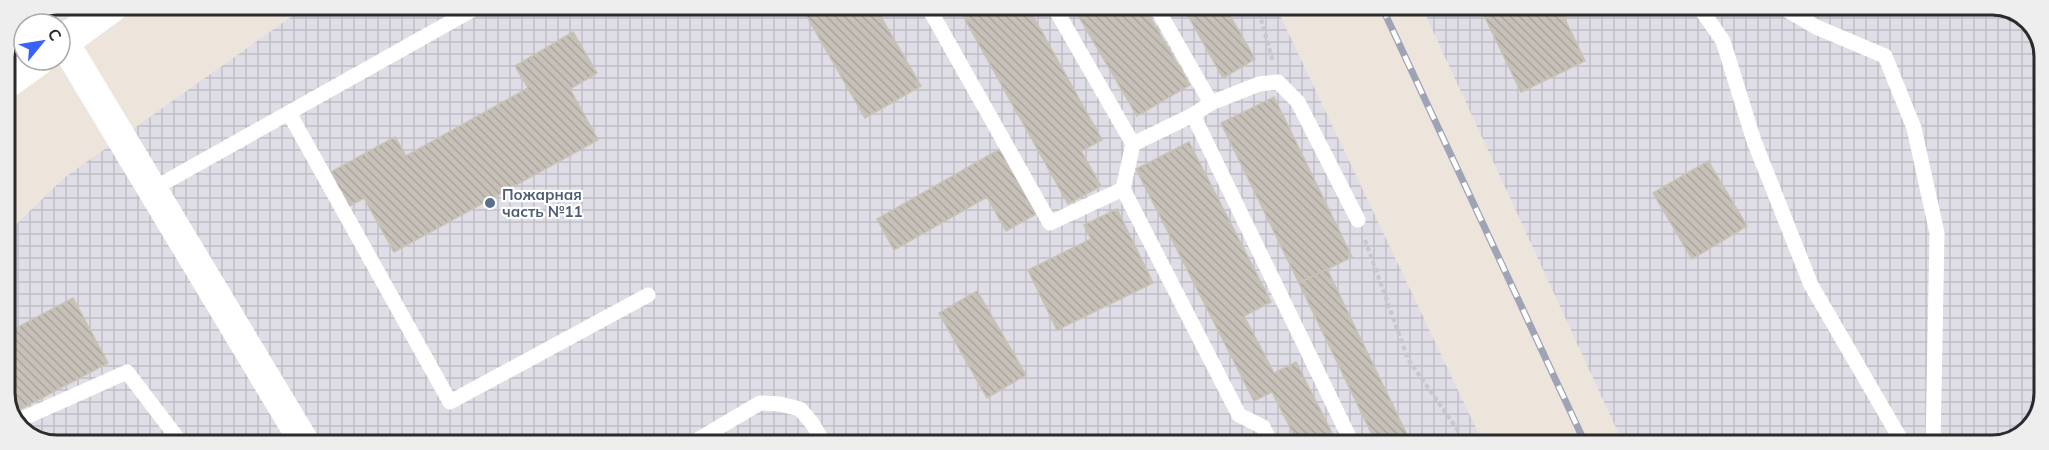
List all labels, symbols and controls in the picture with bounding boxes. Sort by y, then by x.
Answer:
north arrow [12,12,72,72]
text: С [44,25,66,44]
place label: Пожарная часть №11 [502,185,583,221]
marker: Пожарная часть №11 [483,196,497,210]

